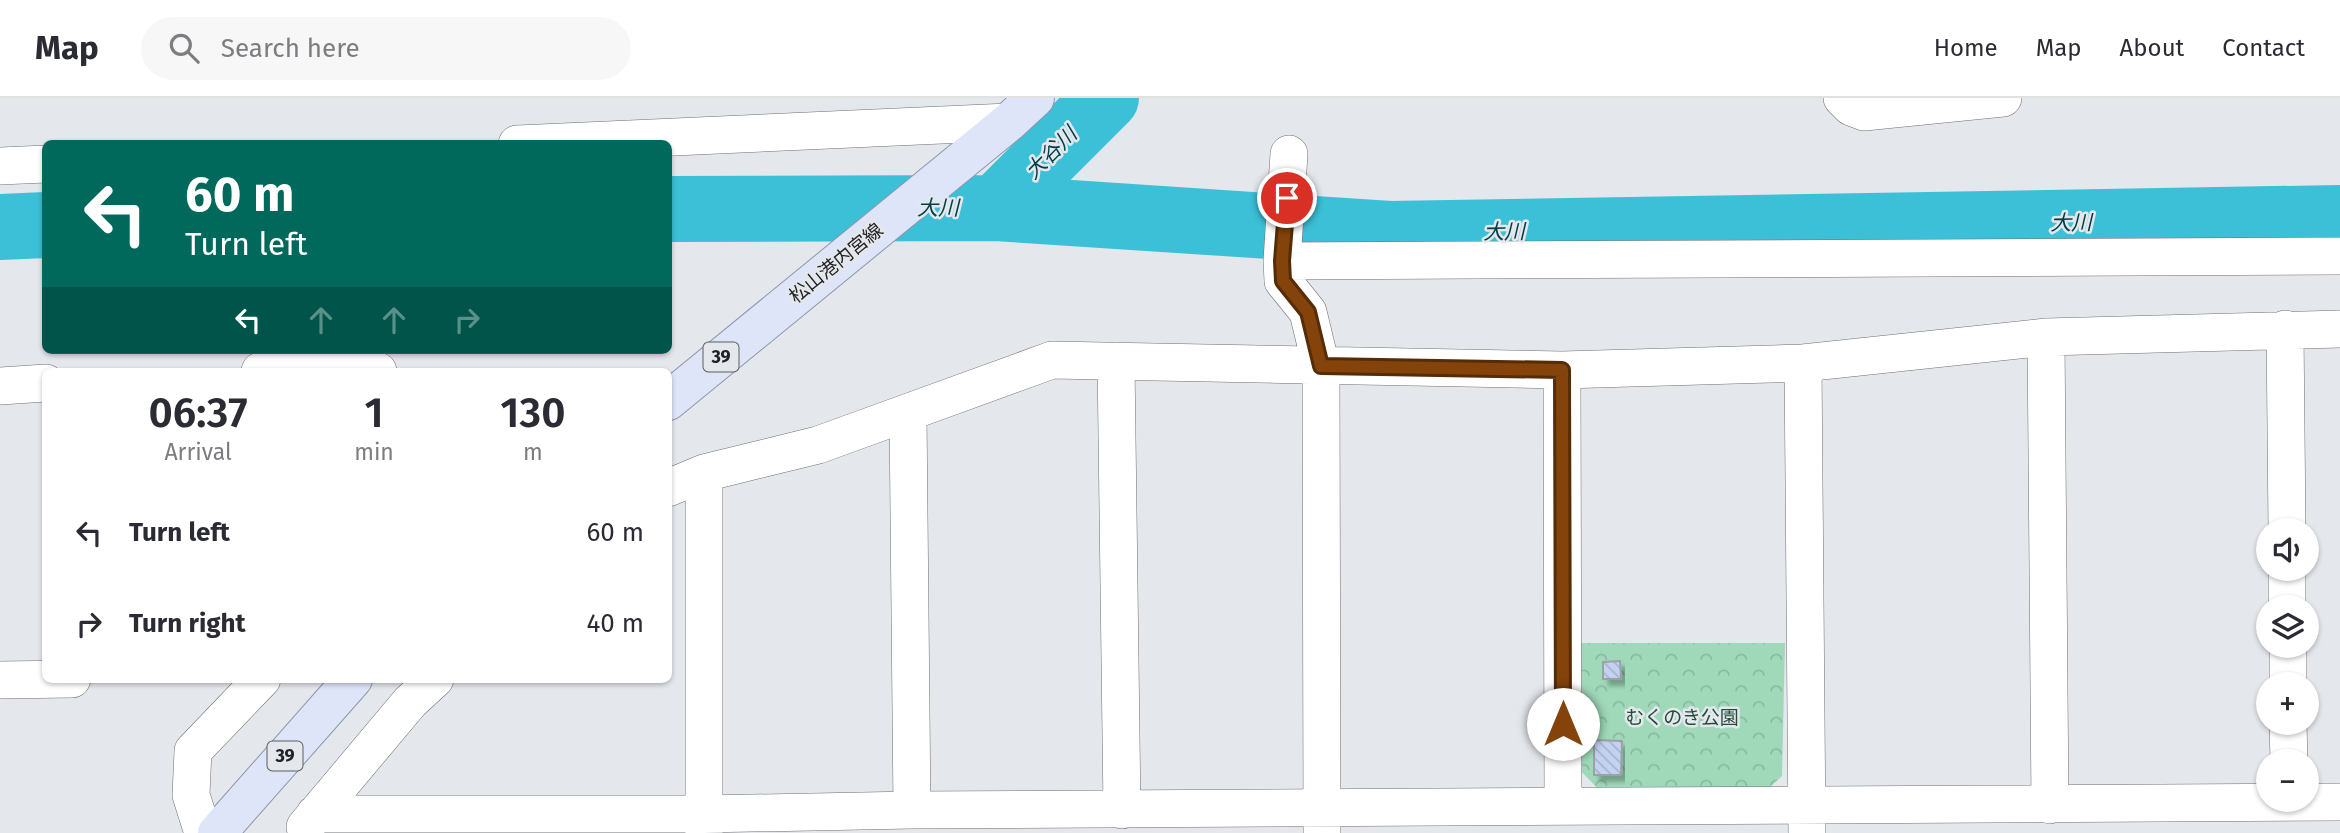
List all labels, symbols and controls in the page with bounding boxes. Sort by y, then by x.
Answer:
search box [141,17,631,80]
text: Map [35,28,99,68]
icon: search [165,29,203,67]
text: Search here [221,33,360,64]
text: Home [1934,34,1998,62]
text: Map [2036,34,2082,62]
text: About [2120,34,2184,62]
text: Contact [2222,34,2305,62]
water label: 大谷川 [1020,120,1084,184]
text: 60 m [185,165,294,224]
icon: left [70,168,161,259]
pin [1257,168,1317,228]
icon: arrive [1268,179,1306,217]
water label: 大川 [917,195,961,221]
water label: 大川 [2050,210,2094,236]
street label: 松山港内宮線 [784,218,888,308]
water label: 大川 [1483,219,1527,245]
text: Turn left [185,225,307,263]
icon: left [229,301,267,339]
icon: ahead [302,301,340,339]
icon: ahead [375,301,413,339]
icon: right [448,301,486,339]
road number: 39 [704,342,738,372]
text: 06:37 [149,388,248,438]
text: 1 [364,388,384,438]
text: 130 [500,388,565,438]
text: Arrival [164,438,232,466]
text: min [354,438,394,466]
text: m [523,438,543,466]
icon: left [70,514,108,552]
text: Turn left [129,517,230,548]
text: 60 m [586,517,644,548]
map controls [2256,518,2319,812]
button: sound [2256,518,2319,581]
button: layers [2256,595,2319,658]
icon: right [70,605,108,643]
text: Turn right [129,608,246,639]
text: 40 m [586,608,644,639]
button: + [2256,672,2319,735]
position arrow [1526,687,1600,761]
park label: むくのき公園 [1625,706,1739,729]
road number: 39 [268,742,302,770]
button: − [2256,749,2319,812]

